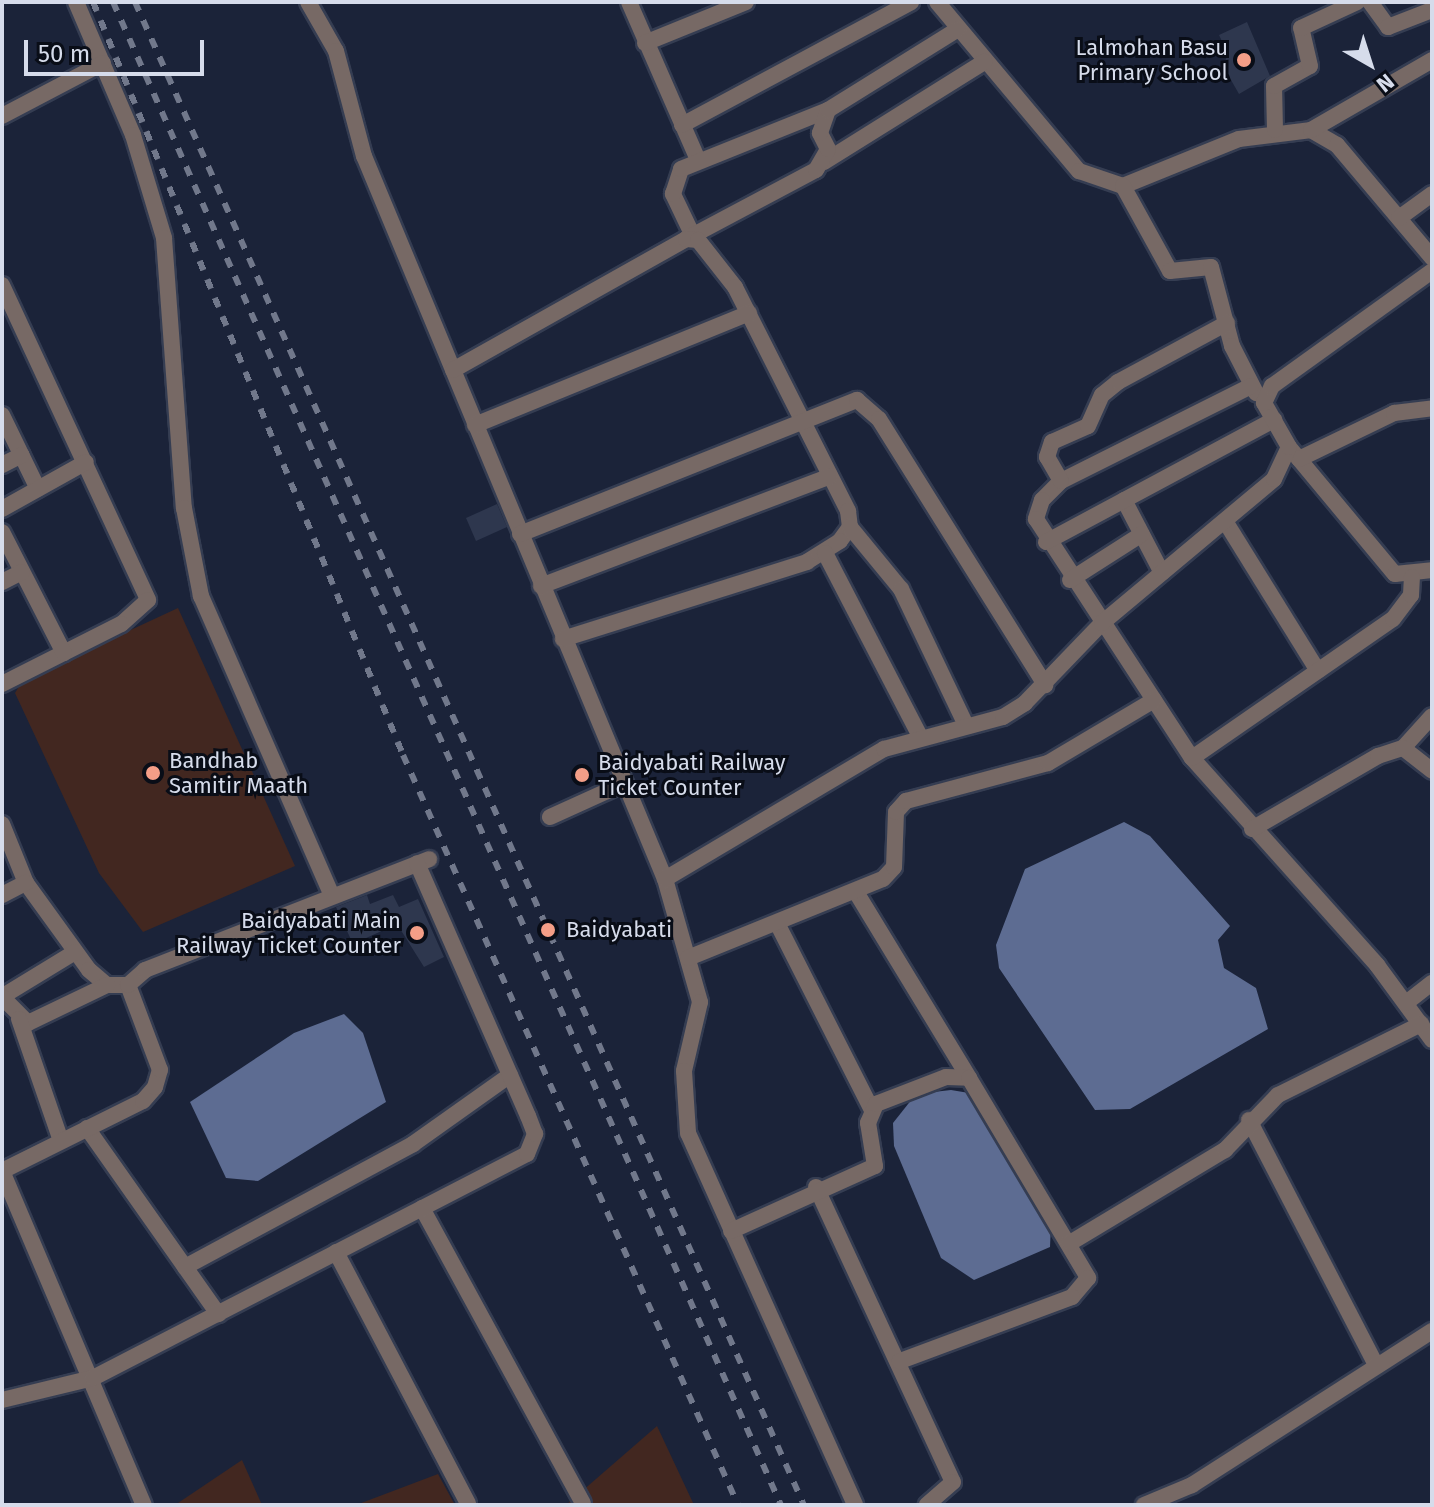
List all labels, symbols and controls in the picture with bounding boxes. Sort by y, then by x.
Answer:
scale bar [28,24,208,74]
north arrow [1330,24,1410,104]
place label: Lalmohan Basu Primary School [1076,34,1228,86]
text: 50 m [38,40,90,68]
marker: Lalmohan Basu Primary School [1235,51,1253,69]
text: N [1371,68,1400,98]
place label: Bandhab Samitir Maath [169,747,308,798]
place label: Baidyabati Railway Ticket Counter [598,749,786,800]
marker: Bandhab Samitir Maath [144,764,162,782]
marker: Baidyabati Railway Ticket Counter [573,766,591,784]
place label: Baidyabati Main Railway Ticket Counter [176,907,401,958]
place label: Baidyabati [566,917,672,943]
marker: Baidyabati [537,919,559,941]
marker: Baidyabati Main Railway Ticket Counter [408,924,426,942]

